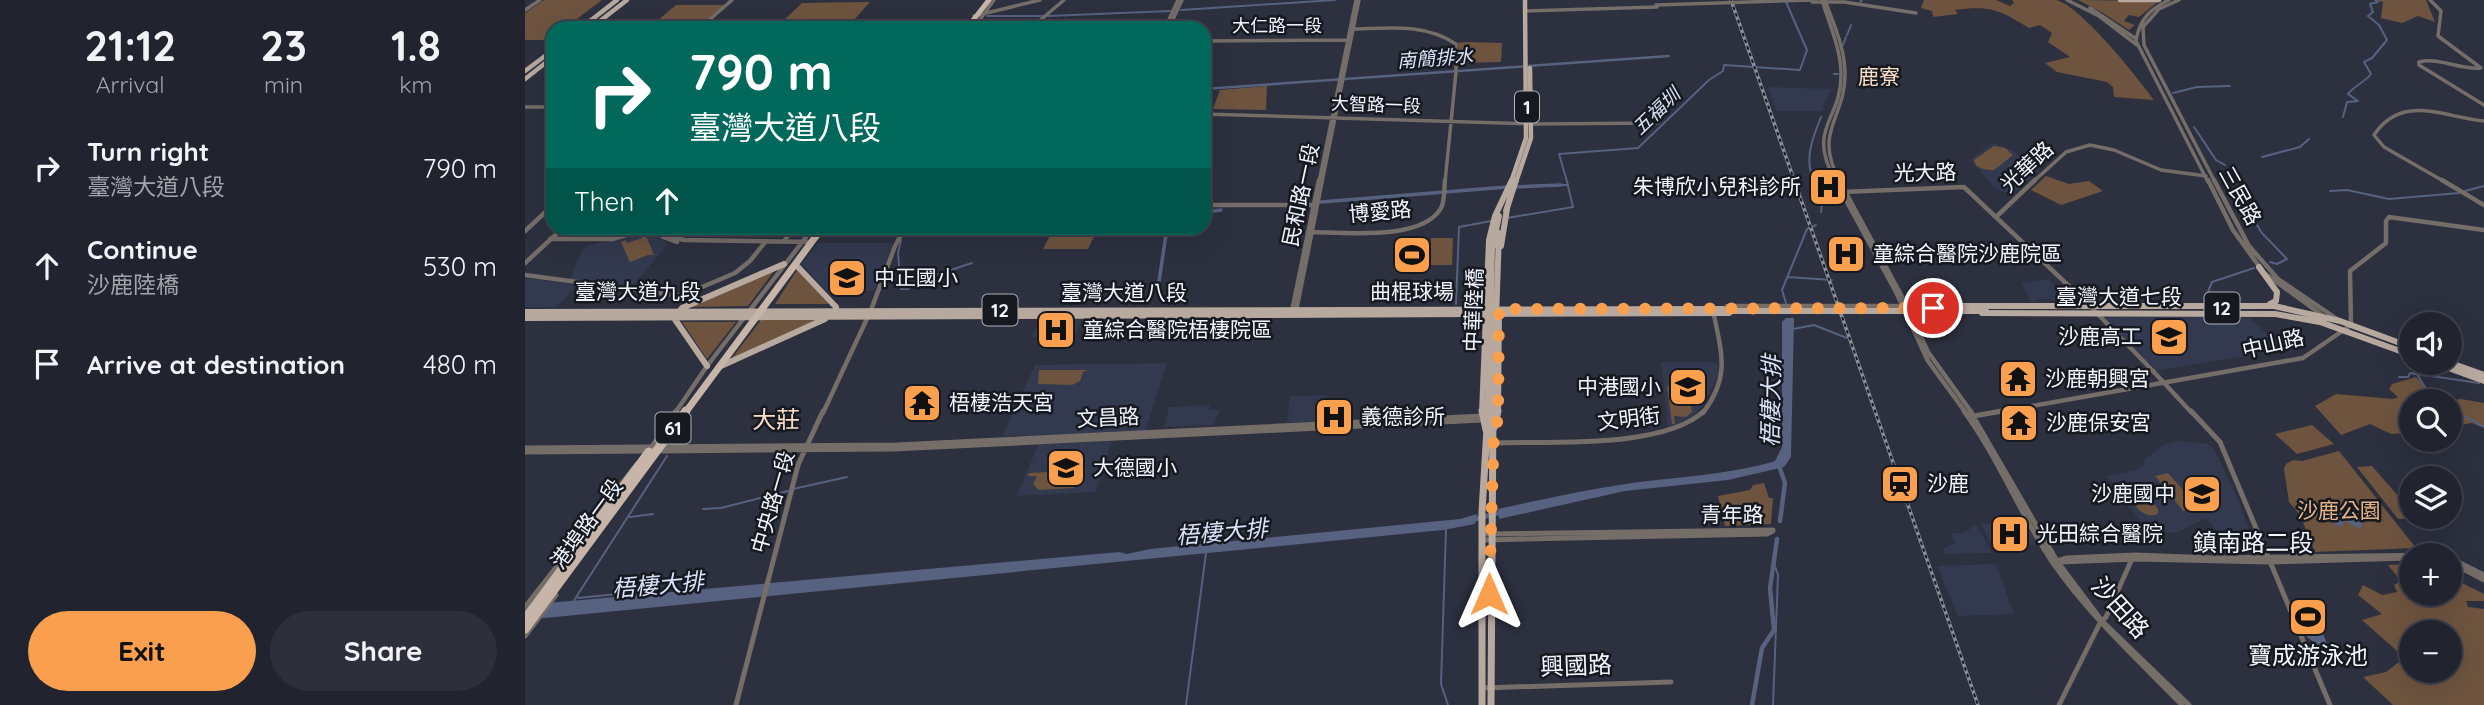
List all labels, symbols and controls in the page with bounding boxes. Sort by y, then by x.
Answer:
street label: 大仁路一段 [1232,14,1322,37]
text: 21:12 [84,19,176,72]
text: 23 [260,19,307,72]
text: 1.8 [391,19,441,72]
text: 790 m [689,41,833,102]
water label: 南簡排水 [1396,43,1475,73]
icon: right [574,49,665,140]
district label: 鹿寮 [1858,63,1900,89]
text: Arrival [96,70,165,99]
text: min [264,70,303,99]
text: km [399,70,433,99]
water label: 五福圳 [1627,80,1687,139]
street label: 大智路一段 [1331,91,1421,118]
road number: 1 [1515,92,1539,122]
text: 臺灣大道八段 [689,107,881,147]
text: Turn right [87,135,209,168]
street label: 光華路 [1994,135,2058,197]
street label: 民和路一段 [1276,141,1324,249]
icon: right [28,149,66,187]
text: 790 m [423,152,497,185]
street label: 光大路 [1893,158,1957,186]
street label: 三民路 [2214,162,2268,229]
hospital icon: 朱博欣小兒科診所 [1807,166,1849,208]
text: 臺灣大道八段 [87,172,225,201]
place label: 朱博欣小兒科診所 [1633,173,1801,199]
icon: ahead [648,182,686,220]
text: Then [574,185,634,218]
street label: 博愛路 [1347,195,1412,227]
text: Continue [87,233,198,266]
hospital icon: 童綜合醫院沙鹿院區 [1825,233,1867,275]
sports icon: 曲棍球場 [1391,234,1433,276]
place label: 童綜合醫院沙鹿院區 [1873,240,2062,266]
icon: ahead [28,247,66,285]
text: 530 m [423,250,497,283]
school or university icon: 中正國小 [826,257,868,299]
place label: 中正國小 [874,264,958,290]
street label: 中華陸橋 [1459,268,1487,352]
text: 沙鹿陸橋 [87,270,179,299]
street label: 臺灣大道九段 [575,278,701,304]
place label: 曲棍球場 [1370,278,1454,304]
pin [1903,278,1963,338]
street label: 臺灣大道八段 [1061,279,1187,305]
street label: 臺灣大道七段 [2056,283,2182,309]
icon: arrive [1914,289,1952,327]
road number: 12 [2205,292,2239,324]
road number: 12 [983,294,1017,326]
hospital icon: 童綜合醫院梧棲院區 [1035,309,1077,351]
map controls [2399,312,2462,683]
button: sound [2399,312,2462,375]
place label: 童綜合醫院梧棲院區 [1083,316,1272,342]
school or university icon: 沙鹿高工 [2148,316,2190,358]
place label: 沙鹿高工 [2058,323,2142,349]
street label: 中山路 [2239,323,2306,363]
icon: arrive [28,345,66,383]
text: Arrive at destination [87,348,345,381]
text: 480 m [423,348,497,381]
water label: 梧棲大排 [1755,352,1786,447]
temple icon: 沙鹿朝興宮 [1997,358,2039,400]
place label: 沙鹿朝興宮 [2045,365,2150,391]
school or university icon: 中港國小 [1667,366,1709,408]
place label: 中港國小 [1577,373,1661,399]
temple icon: 梧棲浩天宮 [901,382,943,424]
place label: 梧棲浩天宮 [949,389,1054,415]
button: search [2399,389,2462,452]
hospital icon: 義德診所 [1313,396,1355,438]
street label: 文明街 [1596,401,1662,435]
street label: 文昌路 [1076,402,1140,432]
temple icon: 沙鹿保安宮 [1998,402,2040,444]
place label: 義德診所 [1361,403,1445,429]
district label: 大莊 [752,404,800,434]
place label: 沙鹿保安宮 [2046,409,2151,435]
road number: 61 [655,412,691,444]
school or university icon: 大德國小 [1045,447,1087,489]
street label: 中央路一段 [745,448,799,556]
place label: 大德國小 [1093,454,1177,480]
station icon: 沙鹿 [1879,463,1921,505]
button: layers [2399,466,2462,529]
place label: 沙鹿 [1927,470,1969,496]
street label: 港埠路一段 [545,473,628,574]
school or university icon: 沙鹿國中 [2181,473,2223,515]
place label: 沙鹿國中 [2091,480,2175,506]
park label: 沙鹿公園 [2297,497,2381,523]
street label: 青年路 [1701,501,1764,527]
water label: 梧棲大排 [1175,513,1272,550]
hospital icon: 光田綜合醫院 [1989,513,2031,555]
place label: 光田綜合醫院 [2037,520,2163,546]
street label: 鎮南路二段 [2193,527,2313,557]
button: + [2399,543,2462,606]
position arrow [1452,557,1526,631]
water label: 梧棲大排 [611,566,708,603]
street label: 沙田路 [2086,571,2156,644]
sports icon: 寶成游泳池 [2287,596,2329,638]
button: Exit [28,611,256,691]
button: Share [270,611,497,691]
button: − [2399,620,2462,683]
place label: 寶成游泳池 [2248,640,2368,670]
street label: 興國路 [1539,649,1612,681]

